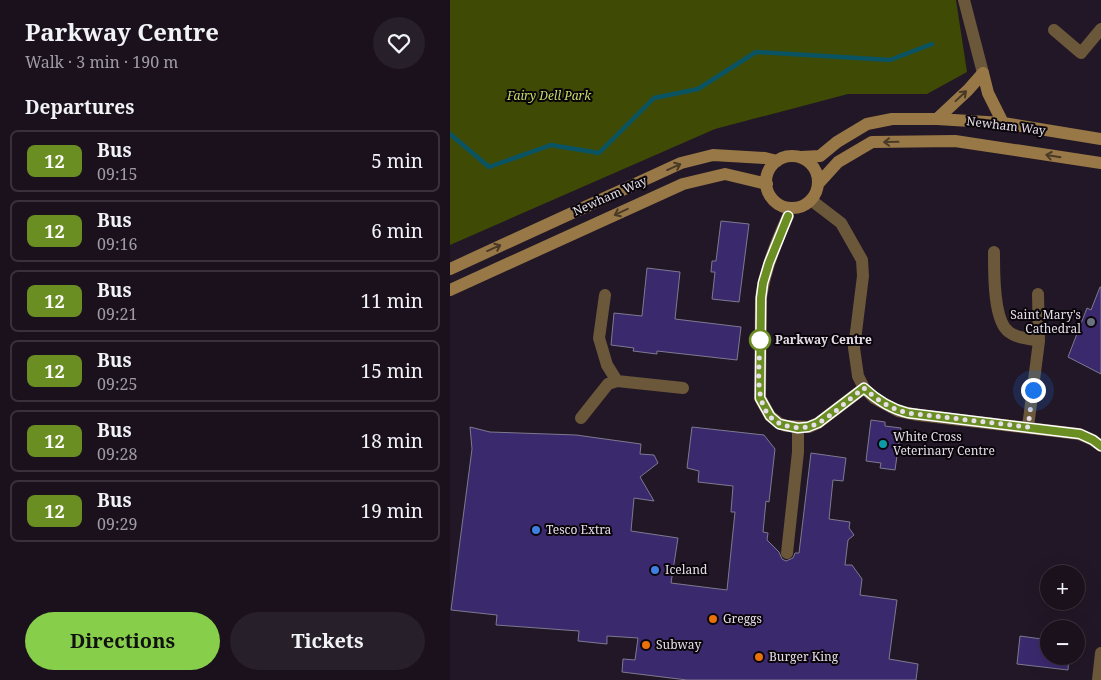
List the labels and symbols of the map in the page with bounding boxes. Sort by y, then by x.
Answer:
park label: Fairy Dell Park [506,87,592,104]
one-way arrow [954,91,967,103]
street label: Newham Way [965,112,1047,139]
one-way arrow [884,137,900,147]
one-way arrow [1045,151,1061,161]
one-way arrow [666,161,681,171]
street label: Newham Way [570,171,650,220]
one-way arrow [614,207,629,217]
one-way arrow [486,243,501,253]
place label: Saint Mary's Cathedral [1010,306,1081,337]
marker: Saint Mary's Cathedral [1085,316,1097,328]
marker: Parkway Centre [749,329,771,351]
place label: Parkway Centre [775,331,872,348]
your location [1021,378,1046,403]
place label: White Cross Veterinary Centre [893,428,995,459]
marker: White Cross Veterinary Centre [877,438,889,450]
place label: Tesco Extra [546,521,612,538]
marker: Tesco Extra [530,524,542,536]
place label: Iceland [665,561,708,578]
marker: Iceland [649,564,661,576]
place label: Greggs [723,610,762,627]
marker: Greggs [707,613,719,625]
place label: Subway [656,636,701,653]
marker: Subway [640,639,652,651]
place label: Burger King [769,648,839,665]
marker: Burger King [753,651,765,663]

